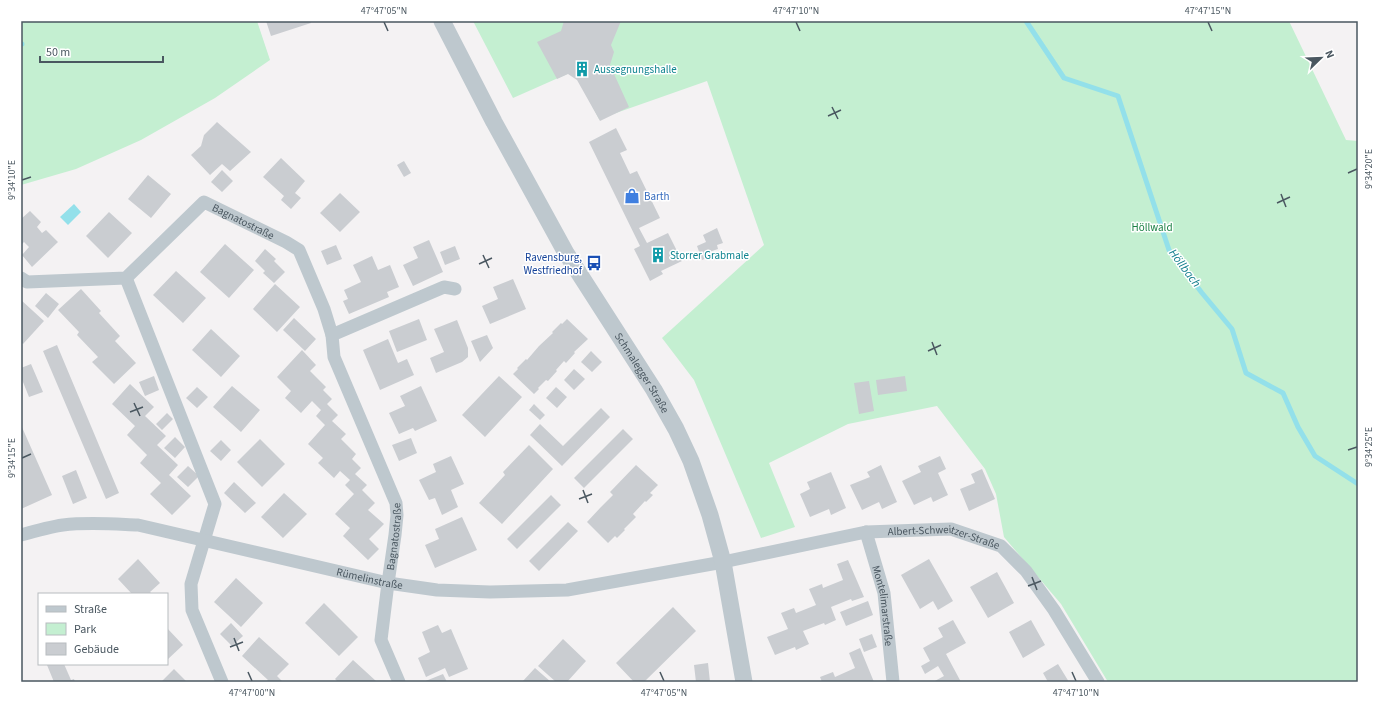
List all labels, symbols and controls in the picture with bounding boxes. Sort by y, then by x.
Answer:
text: 47°47'05"N [361,4,407,18]
text: 47°47'10"N [773,4,819,18]
text: 47°47'15"N [1185,4,1231,18]
scale bar [40,38,163,64]
north arrow [1301,38,1341,78]
text: 50 m [46,44,70,61]
text: N [1321,48,1338,61]
building icon: Aussegnungshalle [573,60,591,78]
place label: Aussegnungshalle [594,62,677,77]
text: 9°34'20"E [1362,149,1376,189]
text: 9°34'10"E [5,160,19,200]
shop icon: Barth [623,187,641,205]
place label: Barth [644,189,670,204]
street label: Bagnatostraße [210,200,277,243]
park label: Höllwald [1132,220,1173,235]
building icon: Storrer Grabmale [649,246,667,264]
water label: Höllbach [1165,246,1205,291]
place label: Storrer Grabmale [670,248,750,263]
place label: Ravensburg, Westfriedhof [523,250,583,278]
bus stop icon: Ravensburg, Westfriedhof [585,254,603,272]
street label: Schmalegger Straße [611,330,673,416]
text: 9°34'25"E [1362,427,1376,467]
text: 9°34'15"E [5,438,19,478]
street label: Bagnatostraße [383,502,405,571]
street label: Albert-Schweitzer-Straße [887,522,1002,553]
street label: Rümelinstraße [335,564,404,593]
street label: Montelimarstraße [868,564,896,647]
legend [38,593,168,665]
text: Straße [74,601,107,618]
text: Park [74,621,96,638]
text: Gebäude [74,641,119,658]
text: 47°47'00"N [229,686,275,700]
text: 47°47'05"N [641,686,687,700]
text: 47°47'10"N [1053,686,1099,700]

